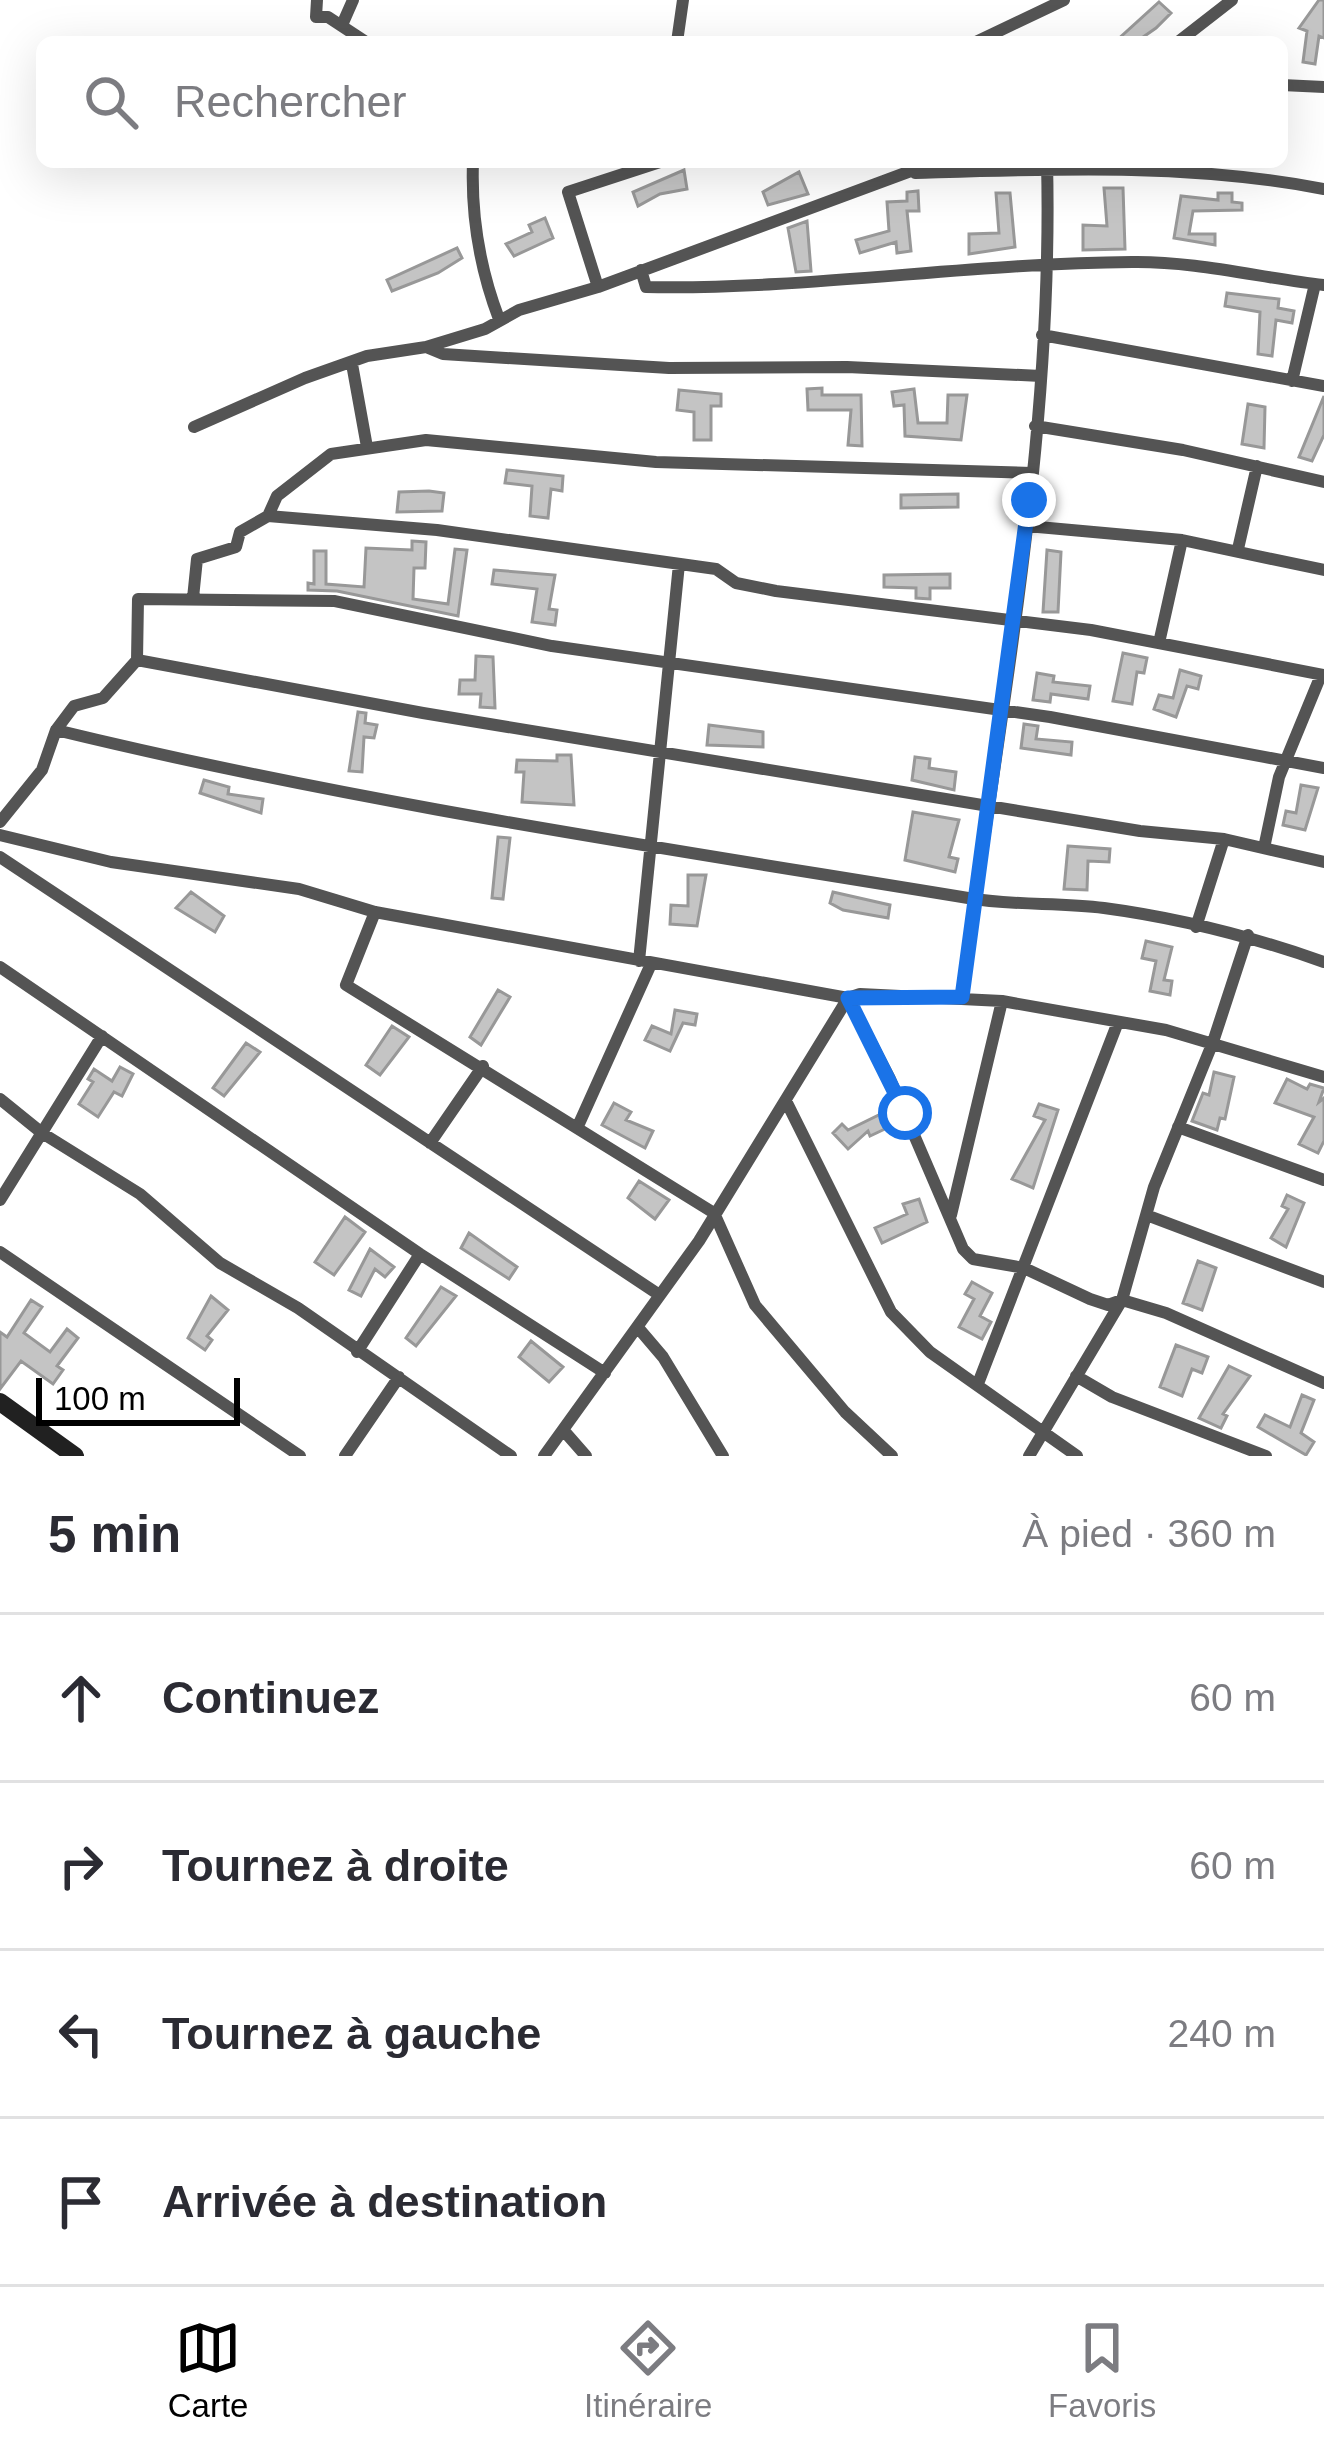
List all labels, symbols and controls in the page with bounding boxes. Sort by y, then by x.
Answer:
search box [36,36,1288,168]
icon: search [78,69,144,135]
text: Rechercher [174,76,407,127]
route end [1002,473,1056,527]
route start [878,1086,932,1140]
scale bar [36,1372,240,1425]
text: 100 m [54,1380,146,1417]
text: 5 min [48,1506,181,1563]
text: À pied · 360 m [1022,1512,1276,1555]
icon: ahead [48,1665,114,1731]
text: Continuez [162,1672,379,1723]
text: 60 m [1189,1676,1276,1719]
icon: right [48,1833,114,1899]
text: Tournez à droite [162,1840,509,1891]
text: 60 m [1189,1844,1276,1887]
icon: left [48,2001,114,2067]
text: Tournez à gauche [162,2008,541,2059]
text: 240 m [1168,2012,1276,2055]
icon: arrive [48,2169,114,2235]
text: Arrivée à destination [162,2176,607,2227]
tab: Carte [168,2315,248,2425]
tab: Itinéraire [584,2315,712,2425]
tab: Favoris [1048,2315,1156,2425]

